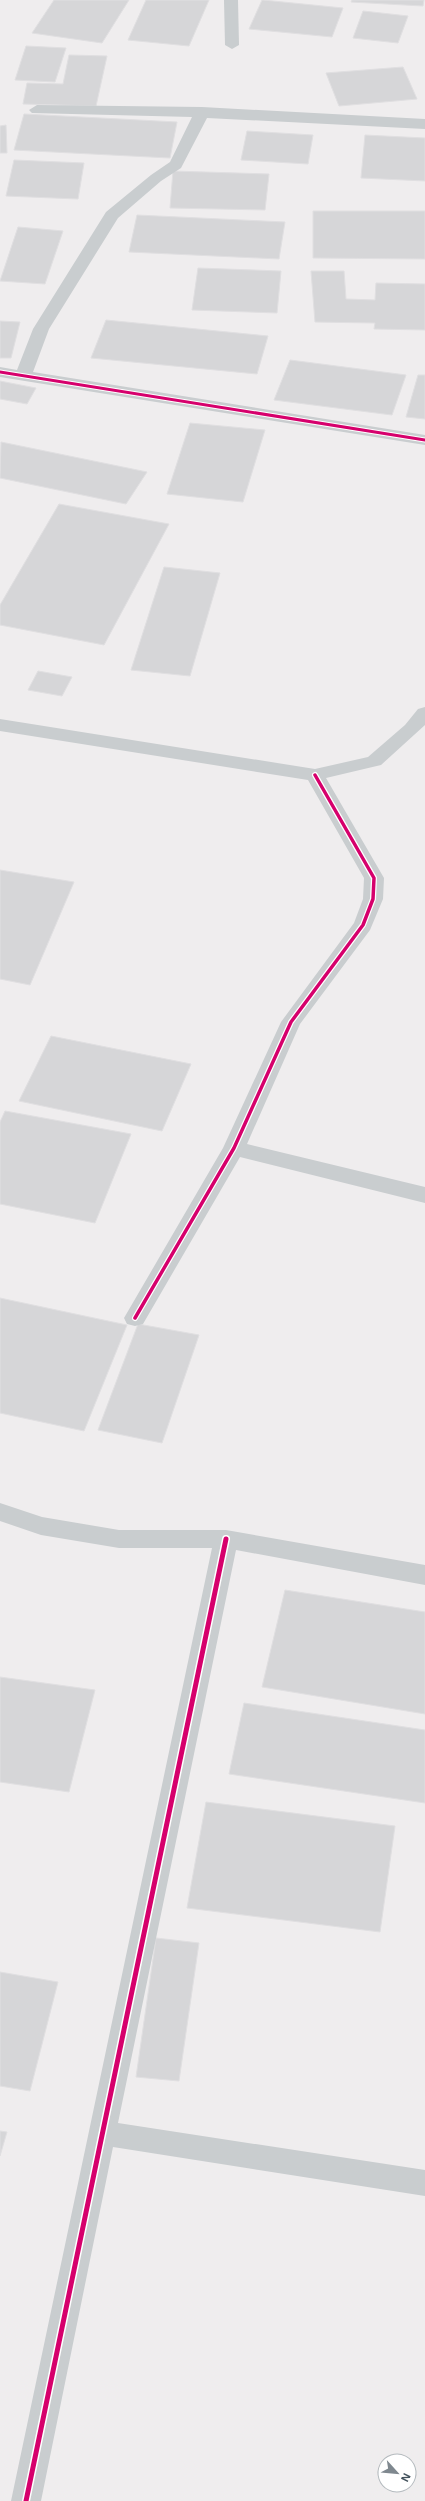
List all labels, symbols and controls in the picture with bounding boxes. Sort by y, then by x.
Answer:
north arrow [377,2453,417,2493]
text: N [399,2471,413,2484]

